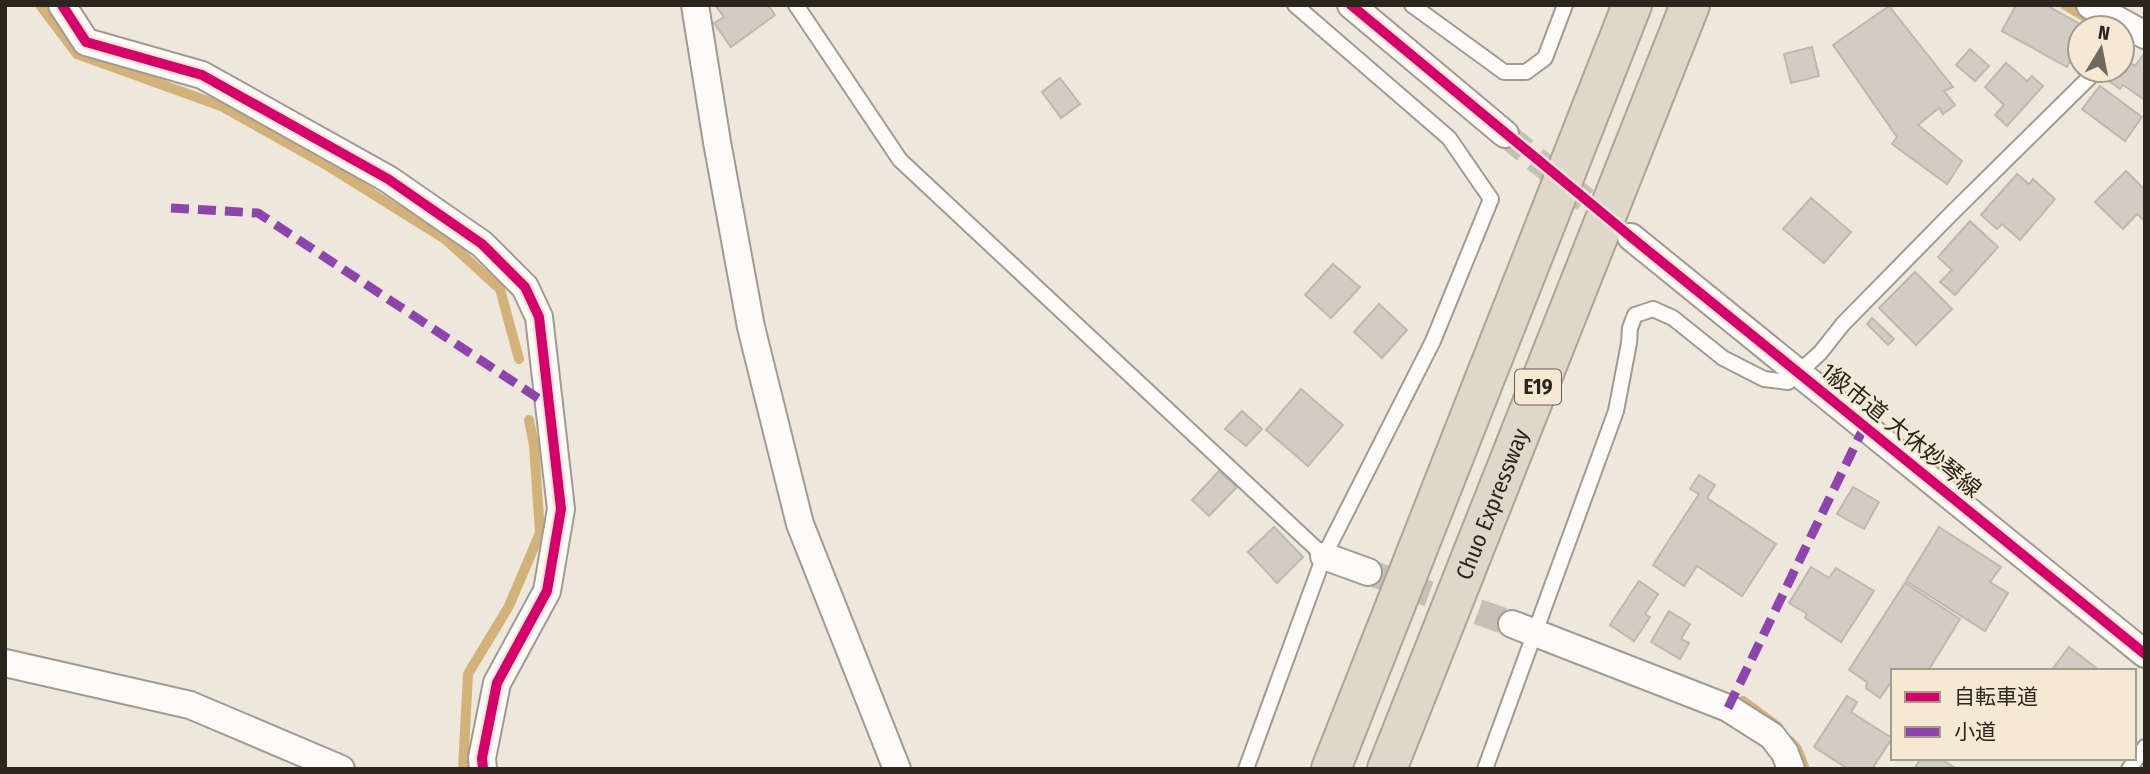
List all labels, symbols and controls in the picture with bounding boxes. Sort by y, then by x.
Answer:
north arrow [2066,14,2136,84]
text: N [2096,20,2111,45]
street label: 1級市道 大休妙琴線 [1815,357,1987,503]
road number: E19 [1515,370,1561,404]
street label: Chuo Expressway [1450,424,1535,584]
legend [1891,669,2136,760]
text: 自転車道 [1954,684,2038,710]
text: 小道 [1954,719,1996,745]

